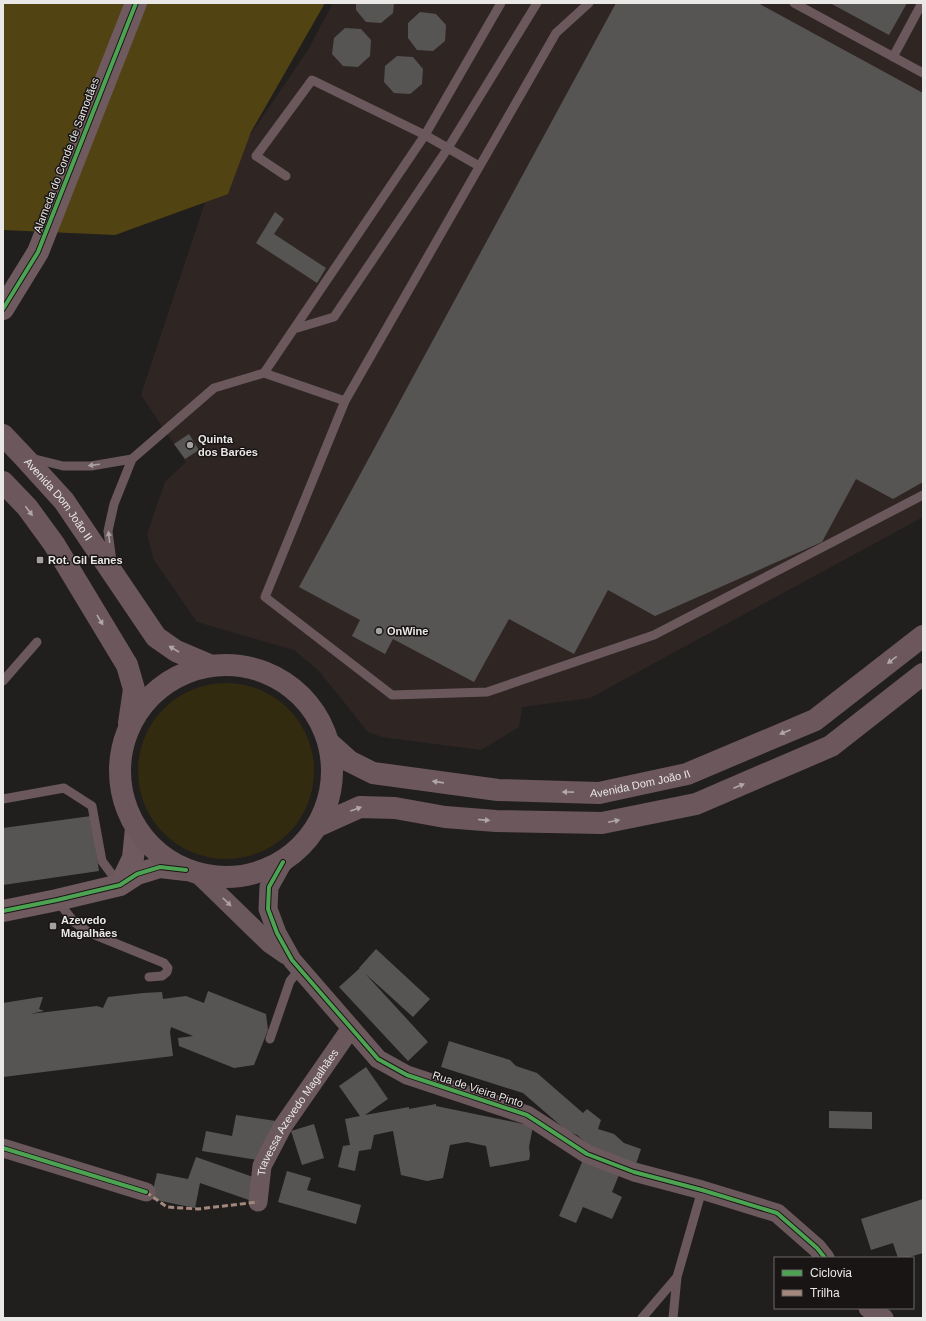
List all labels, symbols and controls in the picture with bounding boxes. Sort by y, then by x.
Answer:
street label: Alameda do Conde de Samodães [31,75,101,234]
place label: Quinta dos Barões [198,433,258,458]
marker: Quinta dos Barões [185,440,195,450]
street label: Avenida Dom João II [22,456,95,543]
one-way arrow [88,462,100,469]
one-way arrow [25,506,33,516]
one-way arrow [106,531,112,543]
place label: Rot. Gil Eanes [48,554,123,566]
marker: Rot. Gil Eanes [35,555,45,565]
one-way arrow [96,614,103,626]
place label: OnWine [387,625,428,637]
marker: OnWine [374,626,384,636]
one-way arrow [168,646,180,653]
one-way arrow [887,655,898,664]
one-way arrow [779,730,791,736]
street label: Avenida Dom João II [590,767,692,799]
one-way arrow [432,779,445,785]
one-way arrow [733,782,745,788]
one-way arrow [561,789,574,795]
one-way arrow [350,806,362,812]
one-way arrow [478,817,490,823]
one-way arrow [608,817,620,823]
one-way arrow [222,897,232,907]
place label: Azevedo Magalhães [61,914,117,939]
marker: Azevedo Magalhães [48,921,58,931]
street label: Travessa Azevedo Magalhães [255,1046,341,1176]
street label: Rua de Vieira Pinto [431,1069,525,1109]
legend [774,1257,914,1309]
text: Ciclovia [810,1266,852,1280]
text: Trilha [810,1286,840,1300]

